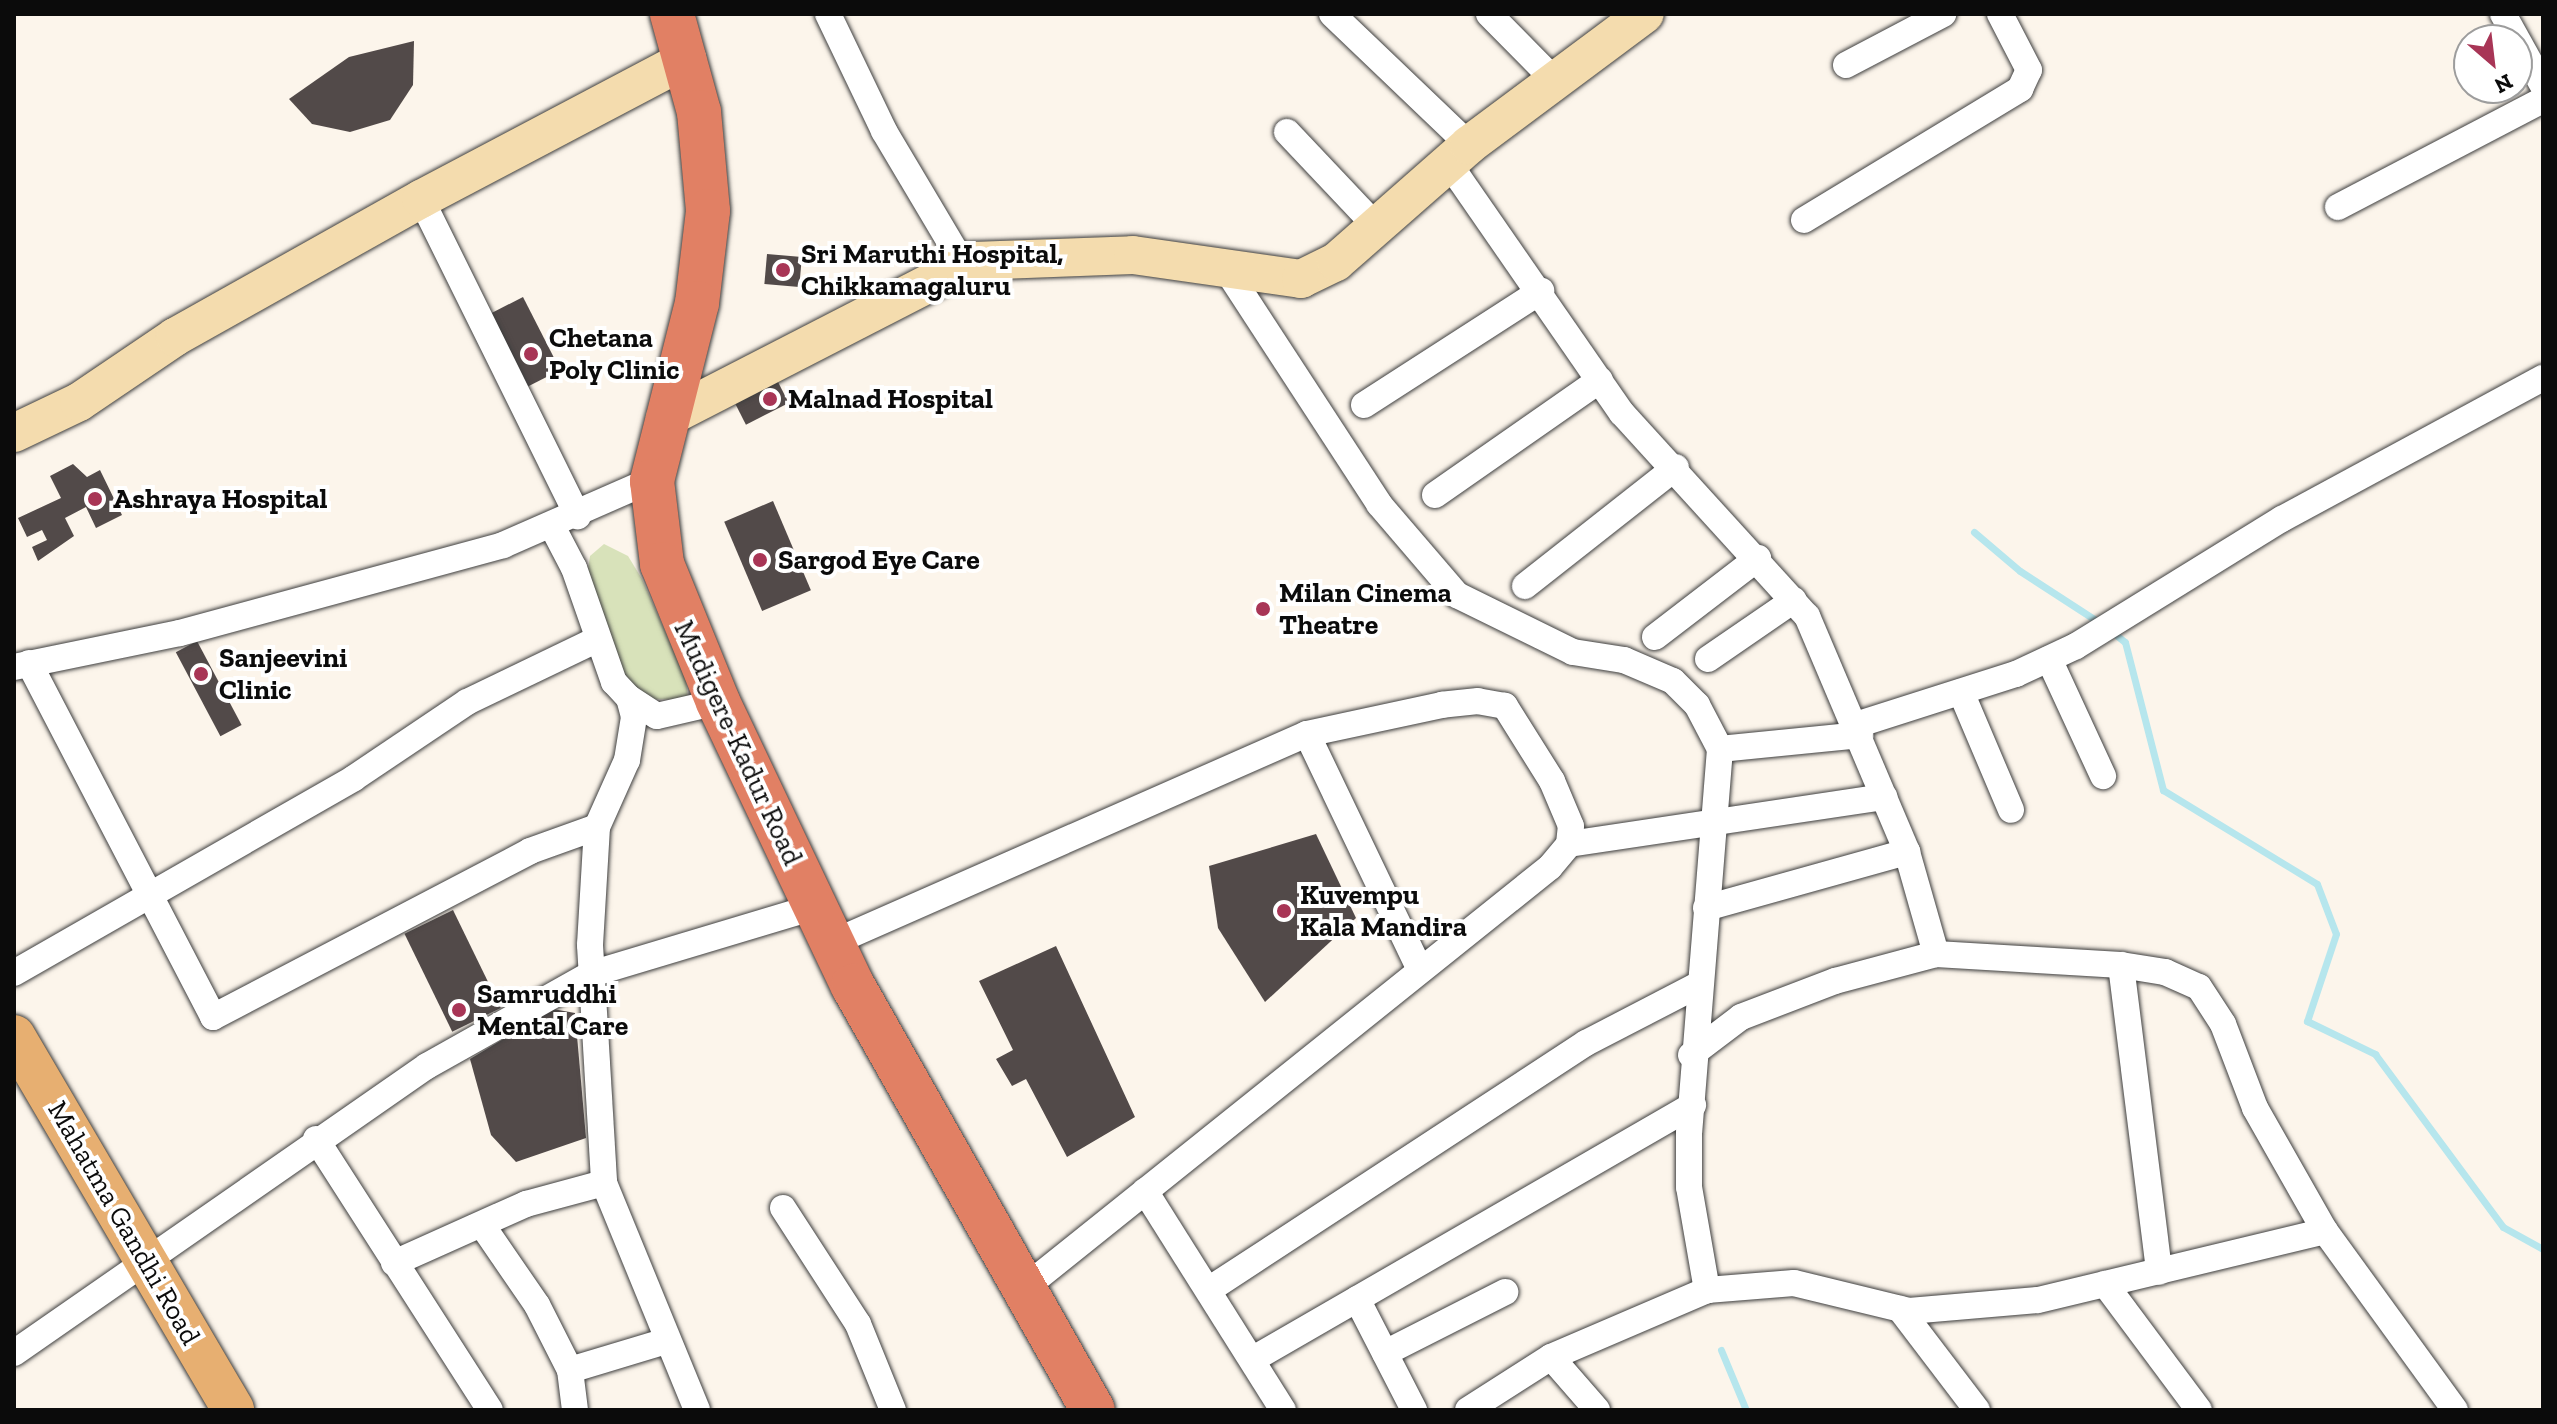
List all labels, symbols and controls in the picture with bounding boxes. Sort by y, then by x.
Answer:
north arrow [2453,24,2533,104]
text: N [2490,68,2517,100]
place label: Sri Maruthi Hospital, Chikkamagaluru [801,237,1064,303]
marker: Sri Maruthi Hospital, Chikkamagaluru [772,259,794,281]
place label: Chetana Poly Clinic [549,321,680,387]
marker: Chetana Poly Clinic [520,343,542,365]
place label: Malnad Hospital [788,382,993,416]
marker: Malnad Hospital [759,388,781,410]
place label: Ashraya Hospital [113,482,328,516]
marker: Ashraya Hospital [84,488,106,510]
place label: Sargod Eye Care [778,543,980,577]
marker: Sargod Eye Care [749,549,771,571]
place label: Milan Cinema Theatre [1279,576,1452,642]
marker: Milan Cinema Theatre [1254,600,1272,618]
street label: Mudigere-Kadur Road [666,615,810,871]
place label: Sanjeevini Clinic [219,641,347,707]
marker: Sanjeevini Clinic [190,663,212,685]
place label: Kuvempu Kala Mandira [1300,878,1467,944]
marker: Kuvempu Kala Mandira [1275,902,1293,920]
place label: Samruddhi Mental Care [477,977,628,1043]
marker: Samruddhi Mental Care [448,999,470,1021]
street label: Mahatma Gandhi Road [40,1095,208,1351]

